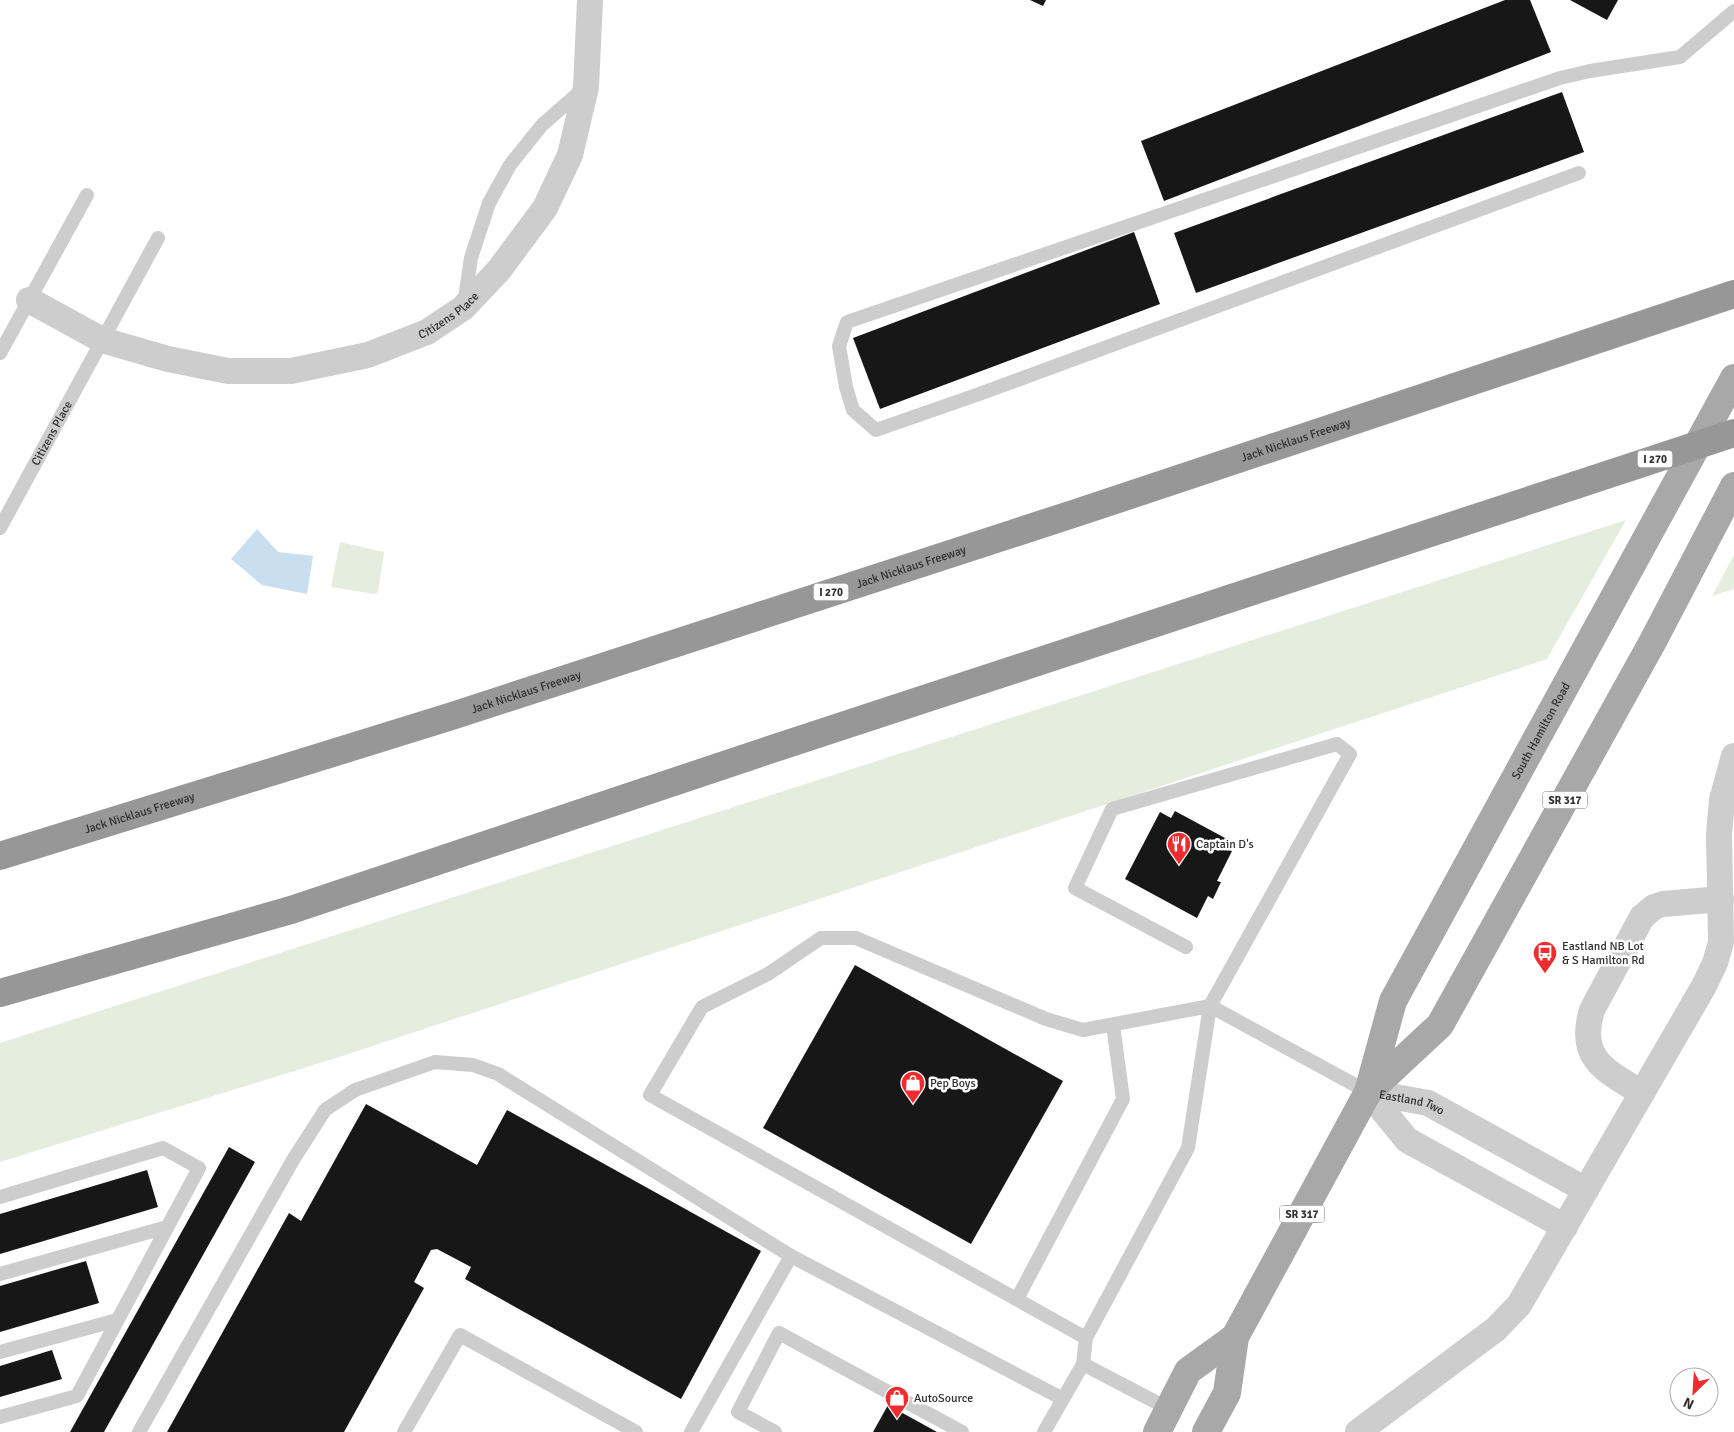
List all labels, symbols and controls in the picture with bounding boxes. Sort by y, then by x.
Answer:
street label: Citizens Place [416,289,482,343]
street label: Citizens Place [28,398,76,468]
street label: Jack Nicklaus Freeway [1239,415,1353,466]
road number: I 270 [1638,450,1672,468]
street label: Jack Nicklaus Freeway [854,542,969,592]
road number: I 270 [814,584,848,600]
street label: Jack Nicklaus Freeway [469,667,583,717]
street label: South Hamilton Road [1509,680,1574,782]
street label: Jack Nicklaus Freeway [83,789,197,837]
road number: SR 317 [1542,792,1588,808]
restaurant icon: Captain D's [1166,831,1192,865]
place label: Captain D's [1196,837,1254,852]
place label: Eastland NB Lot & S Hamilton Rd [1562,939,1645,968]
bus stop icon: Eastland NB Lot & S Hamilton Rd [1532,940,1558,974]
shop icon: Pep Boys [900,1070,926,1104]
place label: Pep Boys [930,1076,976,1091]
street label: Eastland Two [1378,1087,1447,1119]
road number: SR 317 [1280,1206,1324,1222]
north arrow [1669,1367,1719,1417]
shop icon: AutoSource [884,1385,910,1419]
place label: AutoSource [914,1391,973,1406]
text: N [1681,1394,1697,1413]

